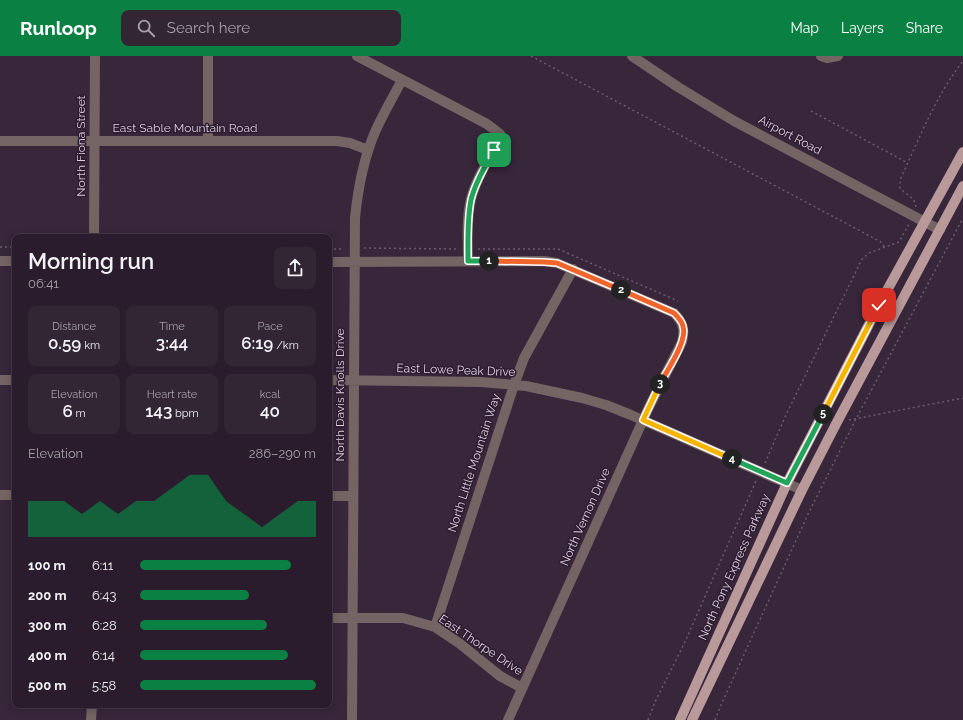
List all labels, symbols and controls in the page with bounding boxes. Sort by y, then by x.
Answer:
search box [121,10,401,46]
text: Runloop [20,17,97,39]
icon: search [135,17,157,39]
text: Search here [167,19,250,37]
text: Map [791,20,819,36]
text: Layers [841,20,884,36]
text: Share [906,20,943,36]
street label: North Fiona Street [74,95,88,197]
street label: Airport Road [756,112,824,158]
street label: East Sable Mountain Road [113,121,257,135]
pin [477,133,511,167]
icon: arrive [483,139,505,161]
button: share [274,247,316,289]
text: Morning run [28,248,154,274]
pin: 1 [479,251,499,271]
text: 1 [486,254,492,267]
text: 06:41 [28,276,59,291]
pin: 2 [611,280,631,300]
text: 2 [618,283,624,296]
pin [862,288,896,322]
icon: check [868,294,890,316]
text: Distance [52,320,96,333]
text: Time [159,320,185,333]
text: Pace [257,320,283,333]
street label: North Davis Knolls Drive [333,328,347,462]
text: 0.59 [48,333,81,353]
text: 3:44 [156,333,188,353]
text: 6:19 [241,333,273,353]
text: km [81,339,100,352]
text: /km [273,339,299,352]
street label: East Lowe Peak Drive [396,361,516,379]
pin: 3 [650,374,670,394]
text: 3 [657,377,663,390]
text: Elevation [51,388,97,401]
text: Heart rate [147,388,197,401]
text: kcal [260,388,280,401]
street label: North Little Mountain Way [445,391,503,534]
text: 6 [62,401,73,421]
text: 143 [145,401,172,421]
text: 40 [260,401,280,421]
pin: 5 [813,404,833,424]
text: m [73,407,86,420]
text: bpm [172,407,199,420]
text: 5 [820,407,826,420]
text: Elevation [28,446,83,461]
text: 286–290 m [249,446,316,461]
pin: 4 [722,449,742,469]
text: 4 [729,452,735,465]
street label: North Vernon Drive [557,466,613,568]
street label: North Pony Express Parkway [695,491,773,642]
text: 100 m [28,558,66,573]
text: 6:11 [92,558,113,573]
text: 200 m [28,588,67,603]
text: 6:43 [92,588,116,603]
street label: East Thorpe Drive [436,612,526,678]
text: 300 m [28,618,66,633]
text: 6:28 [92,618,117,633]
text: 400 m [28,648,67,663]
text: 6:14 [92,648,115,663]
text: 500 m [28,678,66,693]
text: 5:58 [92,678,116,693]

